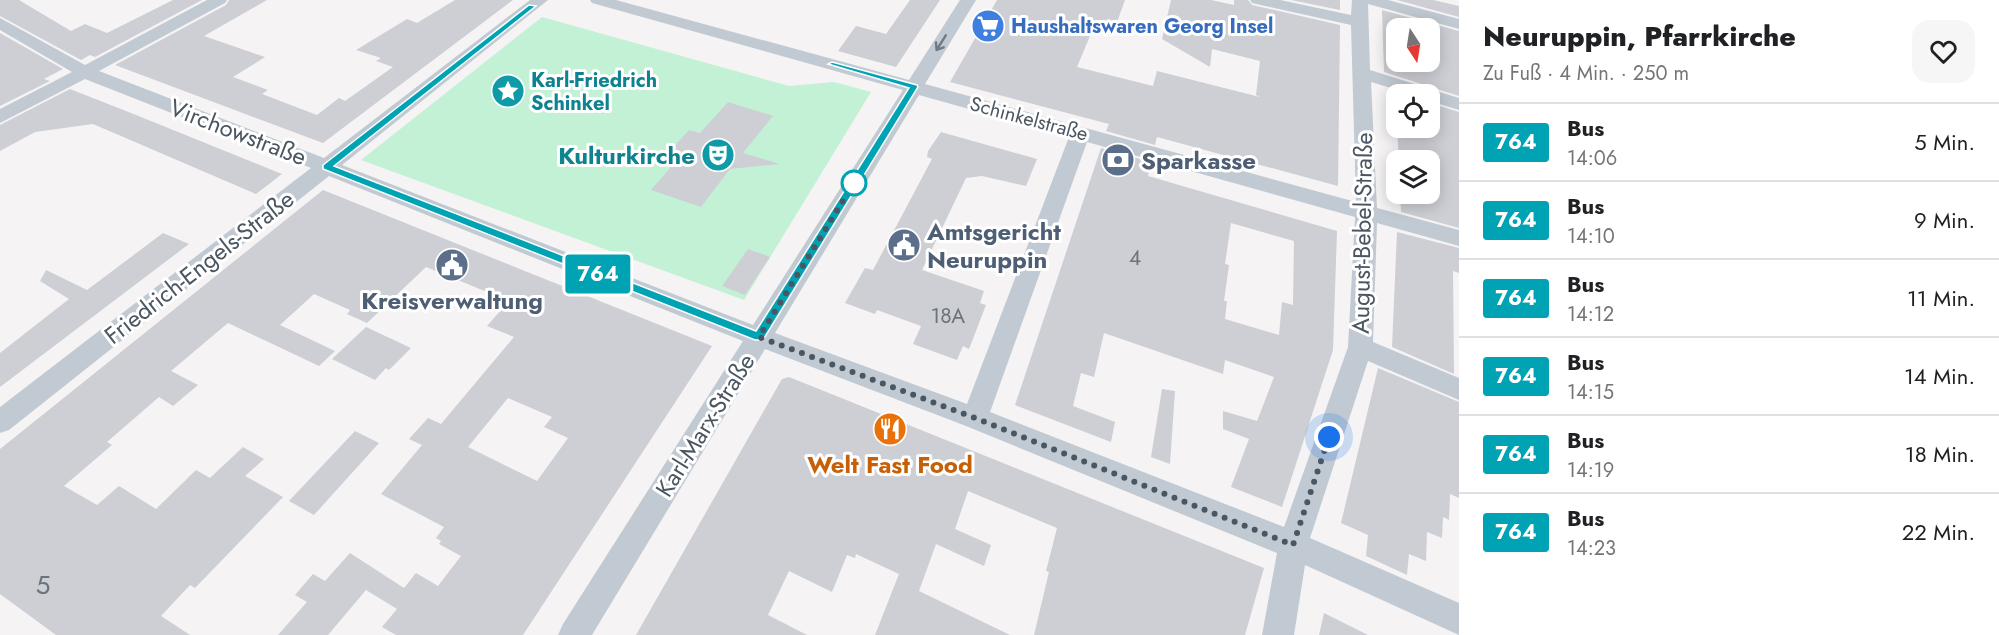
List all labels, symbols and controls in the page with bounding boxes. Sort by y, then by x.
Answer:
supermarket icon: Haushaltswaren Georg Insel [970,8,1006,44]
place label: Haushaltswaren Georg Insel [1011,12,1273,41]
text: Neuruppin, Pfarrkirche [1483,16,1796,57]
north arrow [1386,18,1440,72]
map controls [1386,18,1440,204]
button: heart [1912,20,1975,83]
one-way arrow [934,34,946,51]
text: Zu Fuß · 4 Min. · 250 m [1483,59,1689,88]
place label: Karl-Friedrich Schinkel [531,66,657,118]
place icon: Karl-Friedrich Schinkel [490,73,526,109]
button: locate [1386,84,1440,138]
street label: Schinkelstraße [967,89,1091,149]
street label: Virchowstraße [164,90,312,174]
text: Bus [1567,112,1604,144]
text: 5 Min. [1914,126,1975,158]
text: 764 [1495,127,1537,157]
street label: August-Bebel-Straße [1343,132,1381,334]
theatre icon: Kulturkirche [700,137,736,173]
place label: Kulturkirche [558,138,695,173]
bank icon: Sparkasse [1100,142,1136,178]
place label: Sparkasse [1141,143,1256,178]
text: 14:06 [1567,144,1617,173]
button: layers [1386,150,1440,204]
unlabelled marker [841,170,867,196]
street label: Friedrich-Engels-Straße [97,182,301,352]
text: Bus [1567,190,1604,222]
text: 9 Min. [1914,204,1975,236]
text: 764 [1495,205,1537,235]
place label: Amtsgericht Neuruppin [926,214,1061,277]
text: 14:10 [1567,222,1615,251]
public building icon: Amtsgericht Neuruppin [886,227,922,263]
house number: 4 [1129,243,1141,273]
public building icon: Kreisverwaltung [434,247,470,283]
line badge: 764 [564,254,632,294]
text: 764 [577,259,619,289]
text: Bus [1567,268,1604,300]
text: 11 Min. [1907,282,1975,314]
place label: Kreisverwaltung [361,283,543,318]
text: 764 [1495,283,1537,313]
text: 14:12 [1567,300,1614,329]
house number: 18A [931,301,965,331]
street label: Karl-Marx-Straße [647,346,763,504]
text: Bus [1567,346,1604,378]
text: 14 Min. [1904,360,1975,392]
text: 764 [1495,361,1537,391]
text: 14:15 [1567,378,1614,407]
restaurant icon: Welt Fast Food [872,411,908,447]
your location [1314,422,1344,452]
text: Bus [1567,424,1604,456]
text: 18 Min. [1905,438,1975,470]
text: 764 [1495,439,1537,469]
place label: Welt Fast Food [807,447,973,482]
text: 14:19 [1567,456,1614,485]
text: Bus [1567,502,1604,534]
text: 22 Min. [1902,516,1975,548]
text: 764 [1495,517,1537,547]
text: 14:23 [1567,534,1616,563]
house number: 5 [36,566,50,604]

